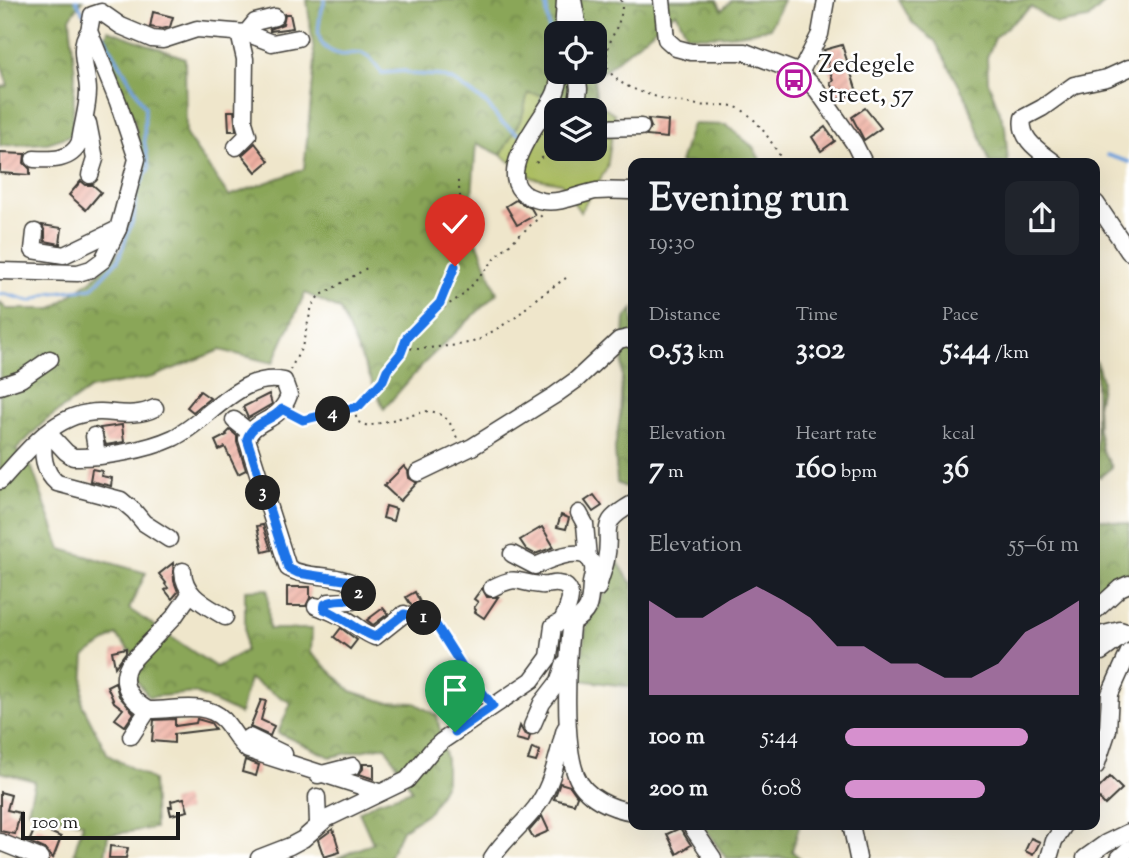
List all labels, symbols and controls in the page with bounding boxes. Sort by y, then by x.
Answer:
map controls [544,21,607,161]
button: locate [544,21,607,84]
place label: Zedegele street, 57 [818,47,915,114]
bus stop icon: Zedegele street, 57 [775,61,813,99]
button: layers [544,98,607,161]
text: Evening run [649,174,849,228]
button: share [1005,181,1079,255]
pin [425,194,485,266]
icon: check [436,205,474,243]
text: 19:30 [649,227,695,260]
text: Distance [649,302,721,329]
text: Time [796,302,838,329]
text: Pace [942,302,979,329]
text: 0.53 [649,329,694,372]
text: 3:02 [796,329,845,372]
text: 5:44 [942,329,991,372]
text: km [694,340,724,367]
text: /km [991,340,1029,367]
pin: 4 [316,396,350,432]
text: 4 [328,400,337,427]
text: Elevation [649,421,726,448]
text: Heart rate [796,421,877,448]
text: kcal [942,421,975,448]
text: 7 [649,448,664,491]
text: 160 [796,448,837,491]
text: 36 [942,448,969,491]
text: m [664,459,684,486]
text: bpm [837,459,877,486]
pin: 3 [246,476,280,510]
text: 3 [259,479,266,506]
text: Elevation [649,529,742,562]
text: 55–61 m [1009,529,1079,562]
pin: 2 [342,576,376,612]
text: 2 [354,580,363,607]
pin: 1 [406,600,442,636]
text: 1 [420,604,427,631]
pin [425,660,485,732]
icon: arrive [436,671,474,709]
text: 100 m [649,721,705,754]
text: 5:44 [761,721,798,754]
text: 200 m [649,773,708,806]
text: 6:08 [761,773,802,806]
scale bar [21,809,180,841]
text: 100 m [32,810,78,837]

